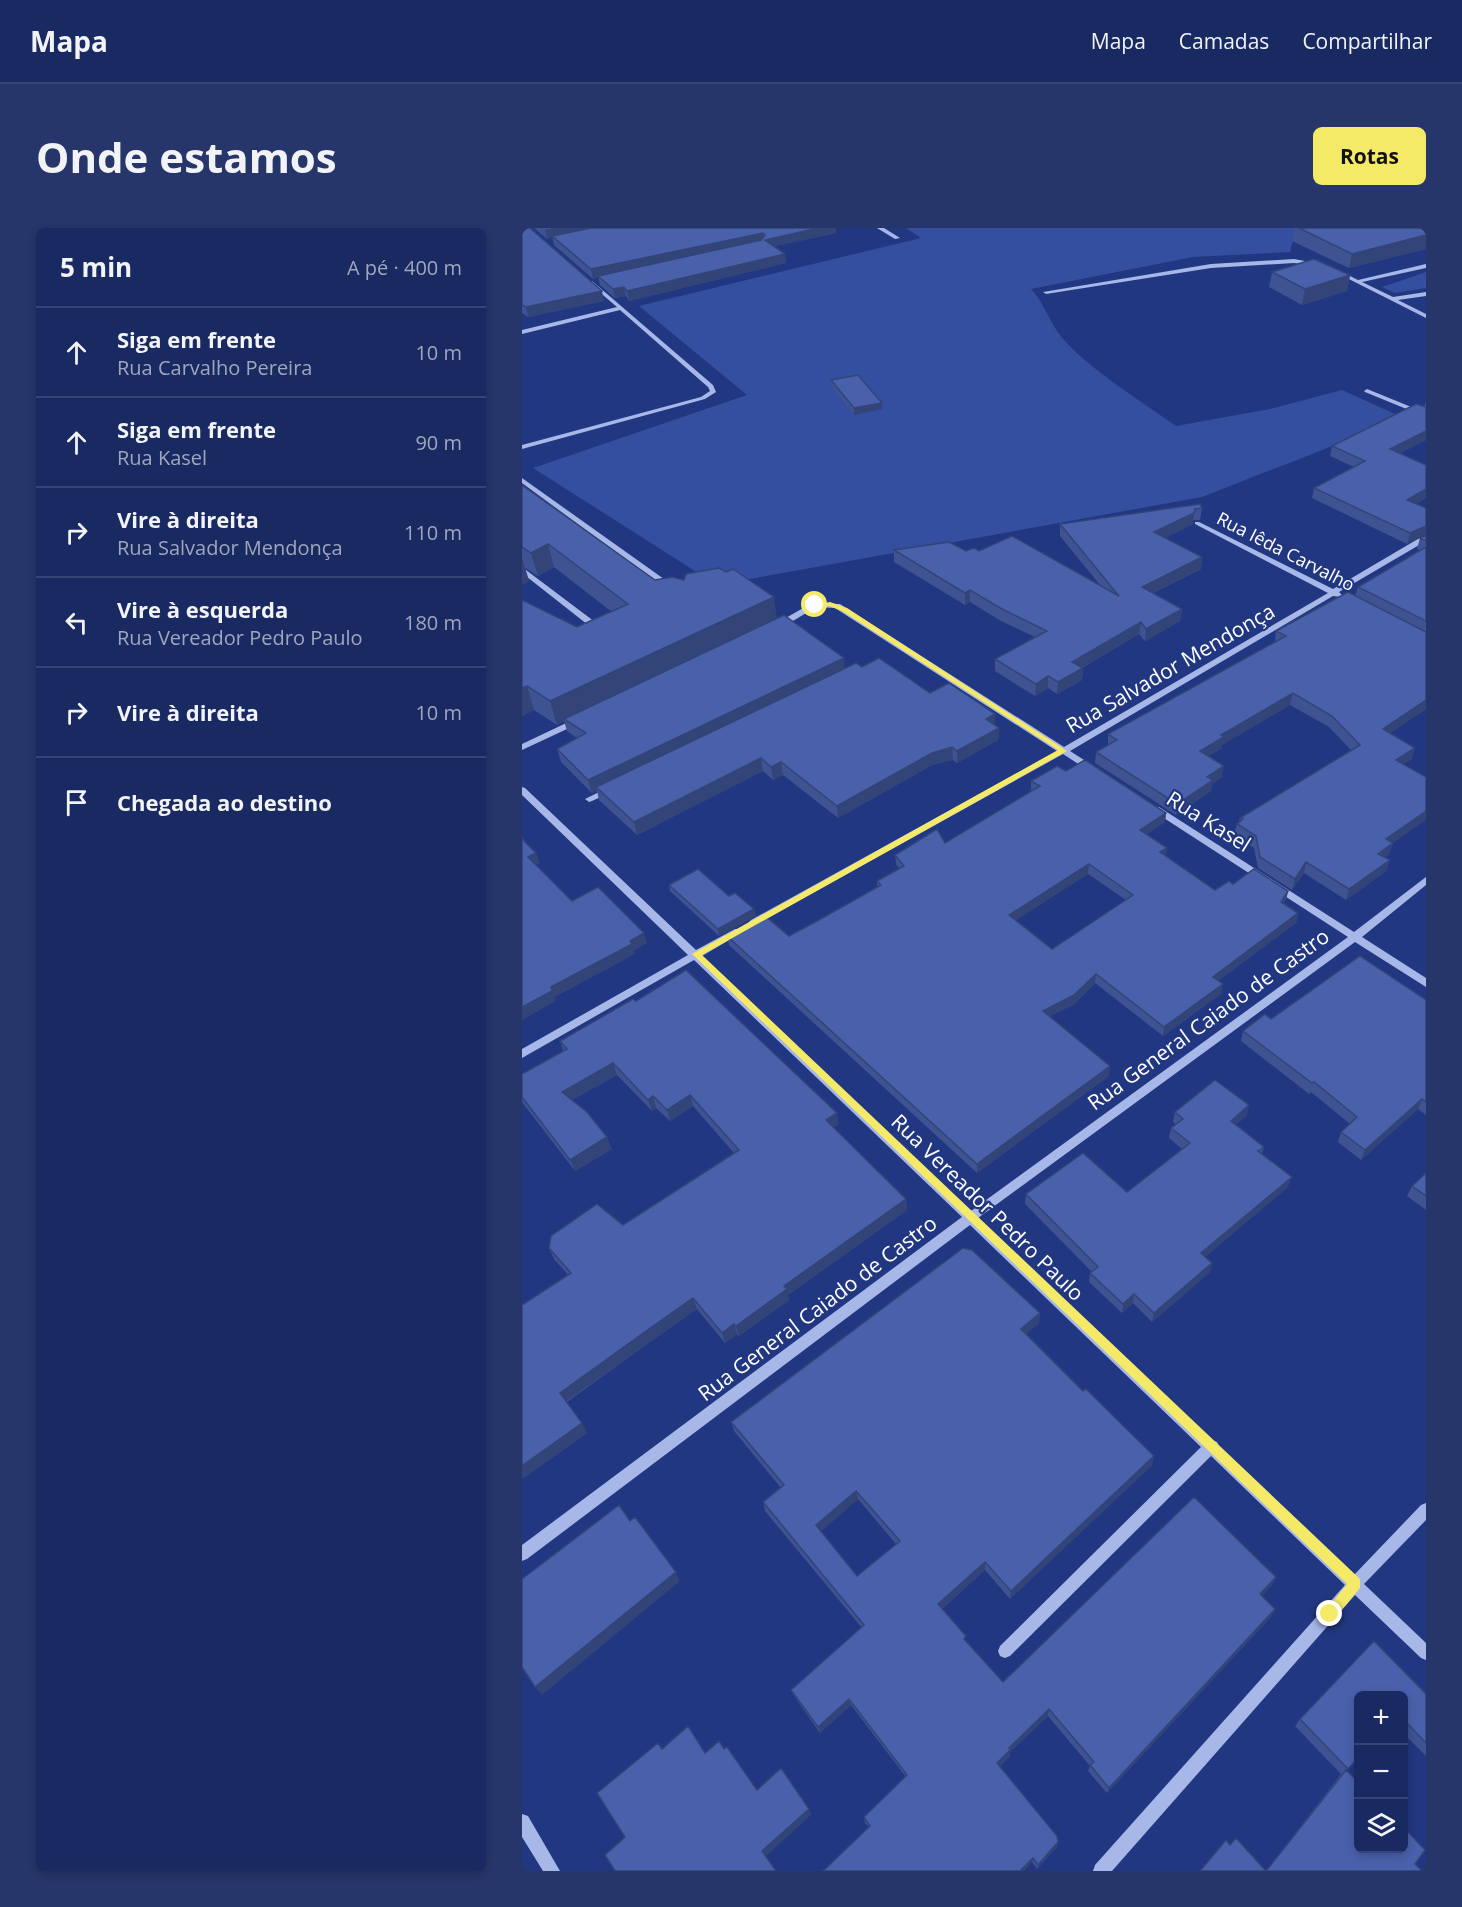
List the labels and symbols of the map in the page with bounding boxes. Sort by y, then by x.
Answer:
street label: Rua Iêda Carvalho [1213,506,1359,596]
route start [801,591,827,617]
street label: Rua Salvador Mendonça [1060,597,1280,739]
street label: Rua Kasel [1161,784,1257,858]
street label: Rua General Caiado de Castro [1082,922,1334,1116]
street label: Rua Vereador Pedro Paulo [886,1107,1090,1307]
street label: Rua General Caiado de Castro [692,1209,942,1407]
route end [1316,1600,1342,1626]

